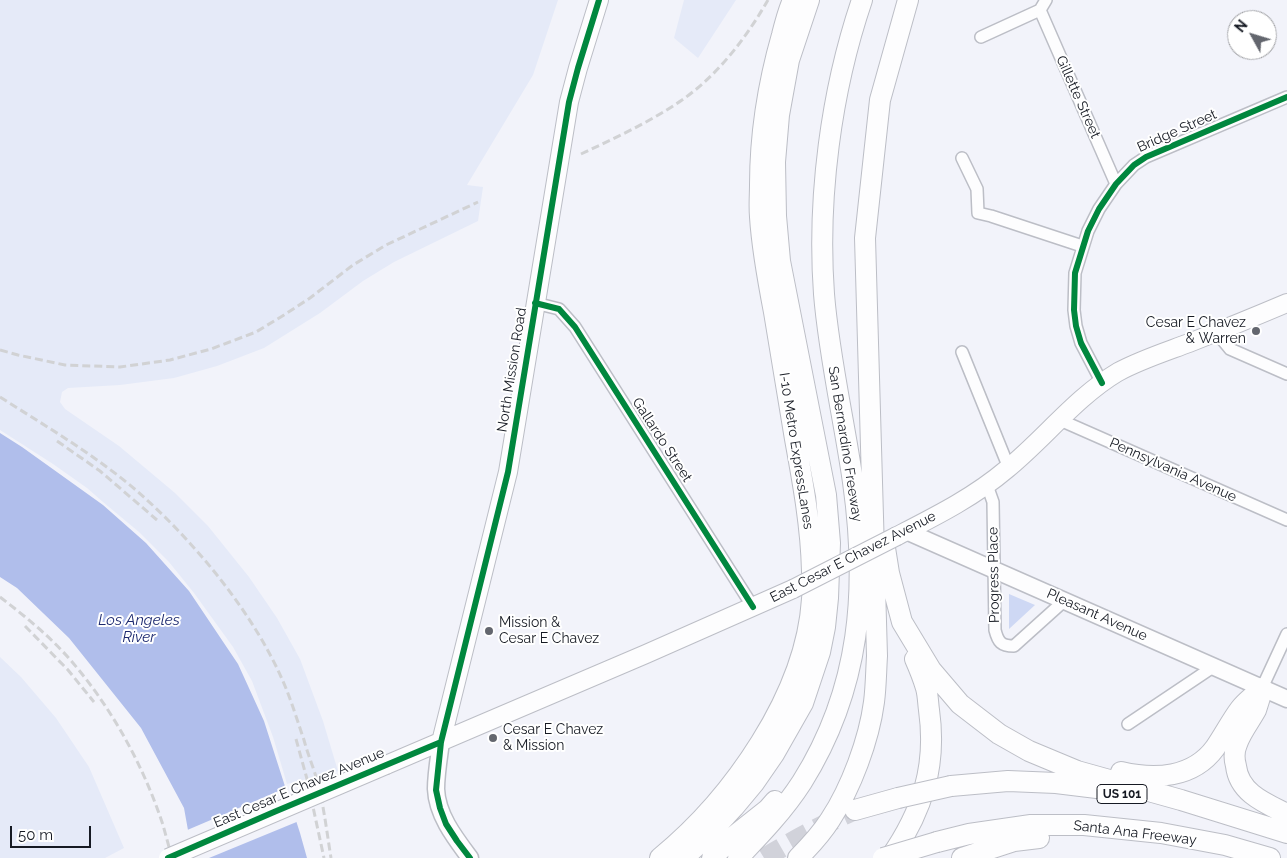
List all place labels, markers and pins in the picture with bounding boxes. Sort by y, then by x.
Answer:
place label: Cesar E Chavez & Warren [1146,315,1246,348]
marker: Cesar E Chavez & Warren [1250,325,1262,337]
place label: Mission & Cesar E Chavez [499,615,599,648]
marker: Mission & Cesar E Chavez [483,625,495,637]
place label: Cesar E Chavez & Mission [503,722,603,754]
marker: Cesar E Chavez & Mission [487,732,499,744]

